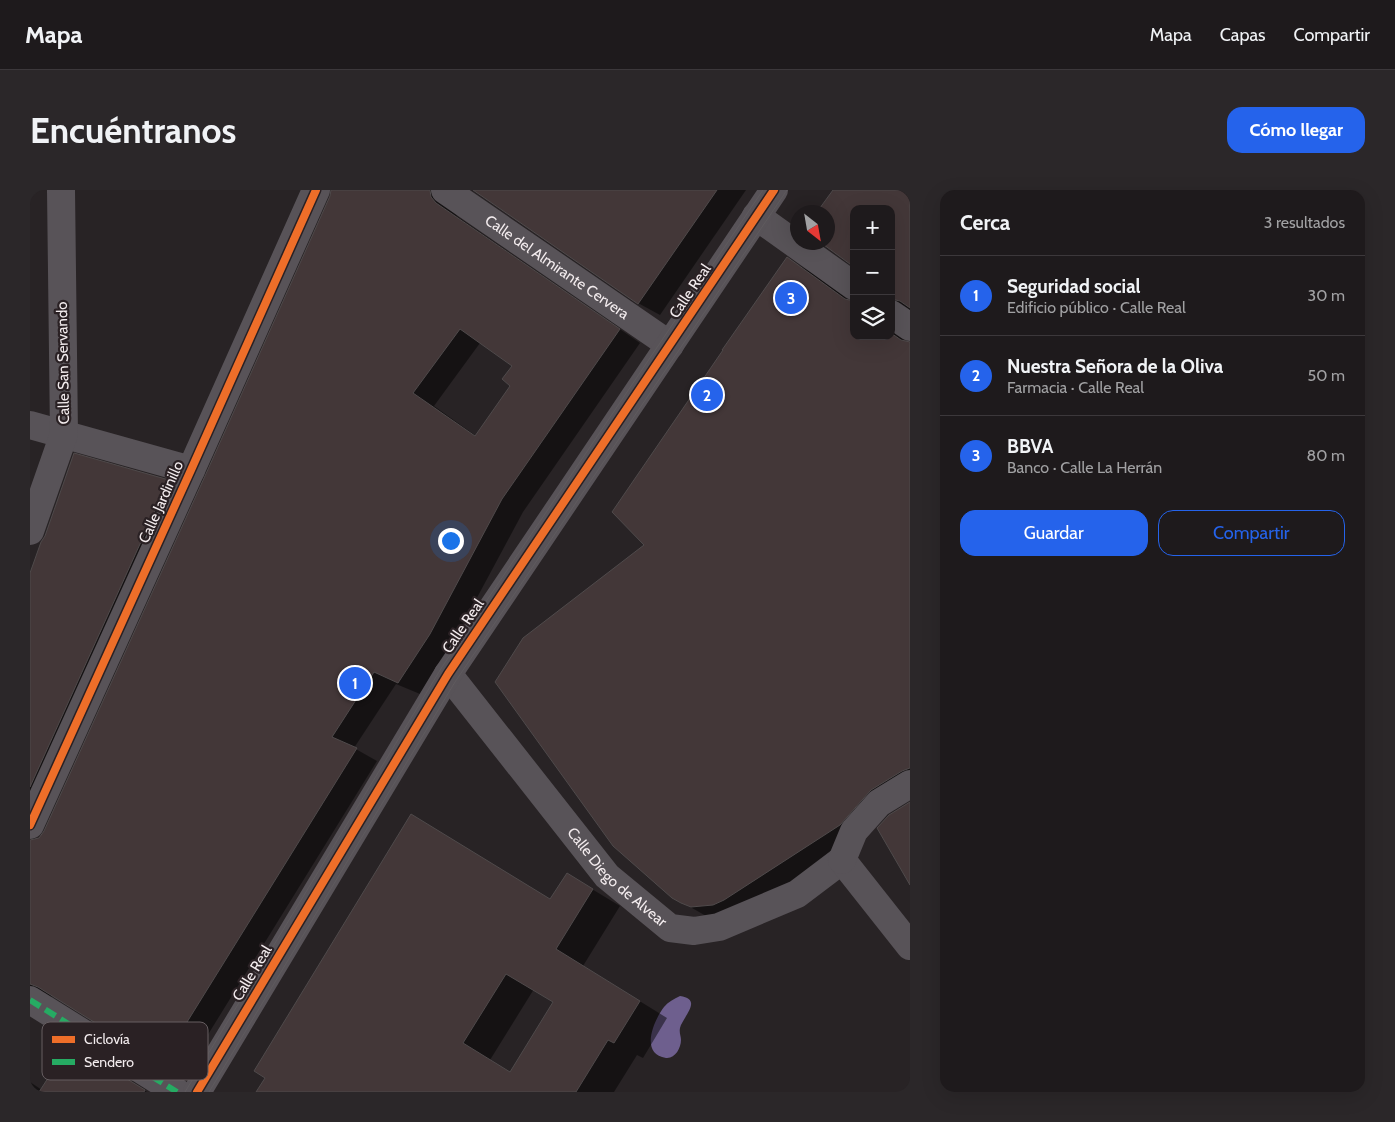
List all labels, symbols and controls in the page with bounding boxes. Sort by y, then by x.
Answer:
text: Mapa [25,20,82,49]
text: Mapa [1150,24,1192,46]
text: Capas [1220,24,1266,46]
text: Compartir [1294,24,1370,46]
button: Cómo llegar [1227,107,1365,153]
text: Encuéntranos [30,109,236,152]
north arrow [790,205,835,250]
map controls [850,205,895,340]
button: + [850,205,895,250]
text: Cerca [960,210,1010,235]
street label: Calle del Almirante Cervera [482,211,633,323]
text: 3 resultados [1264,213,1345,232]
button: − [850,250,895,295]
street label: Calle Real [665,260,715,322]
text: Seguridad social [1007,275,1141,298]
pin: 3 [775,279,807,317]
text: 1 [973,286,979,305]
text: 30 m [1308,286,1345,305]
button: layers [850,295,895,340]
text: Edificio público · Calle Real [1007,298,1186,317]
street label: Calle San Servando [53,301,73,425]
text: Nuestra Señora de la Oliva [1007,355,1223,378]
text: 2 [972,366,980,385]
text: 50 m [1308,366,1345,385]
pin: 2 [691,376,723,414]
text: Farmacia · Calle Real [1007,378,1144,397]
text: BBVA [1007,435,1053,458]
text: 3 [972,446,980,465]
text: 80 m [1307,446,1345,465]
street label: Calle Jardinillo [135,458,187,546]
text: Banco · Calle La Herrán [1007,458,1162,477]
button: Guardar [960,510,1148,556]
button: Compartir [1158,510,1345,556]
your location [438,528,464,554]
street label: Calle Real [438,595,488,657]
pin: 1 [339,664,371,702]
street label: Calle Diego de Alvear [563,824,671,931]
street label: Calle Real [228,942,276,1004]
legend [42,1022,208,1080]
text: Ciclovía [84,1030,130,1048]
text: Sendero [84,1053,134,1071]

